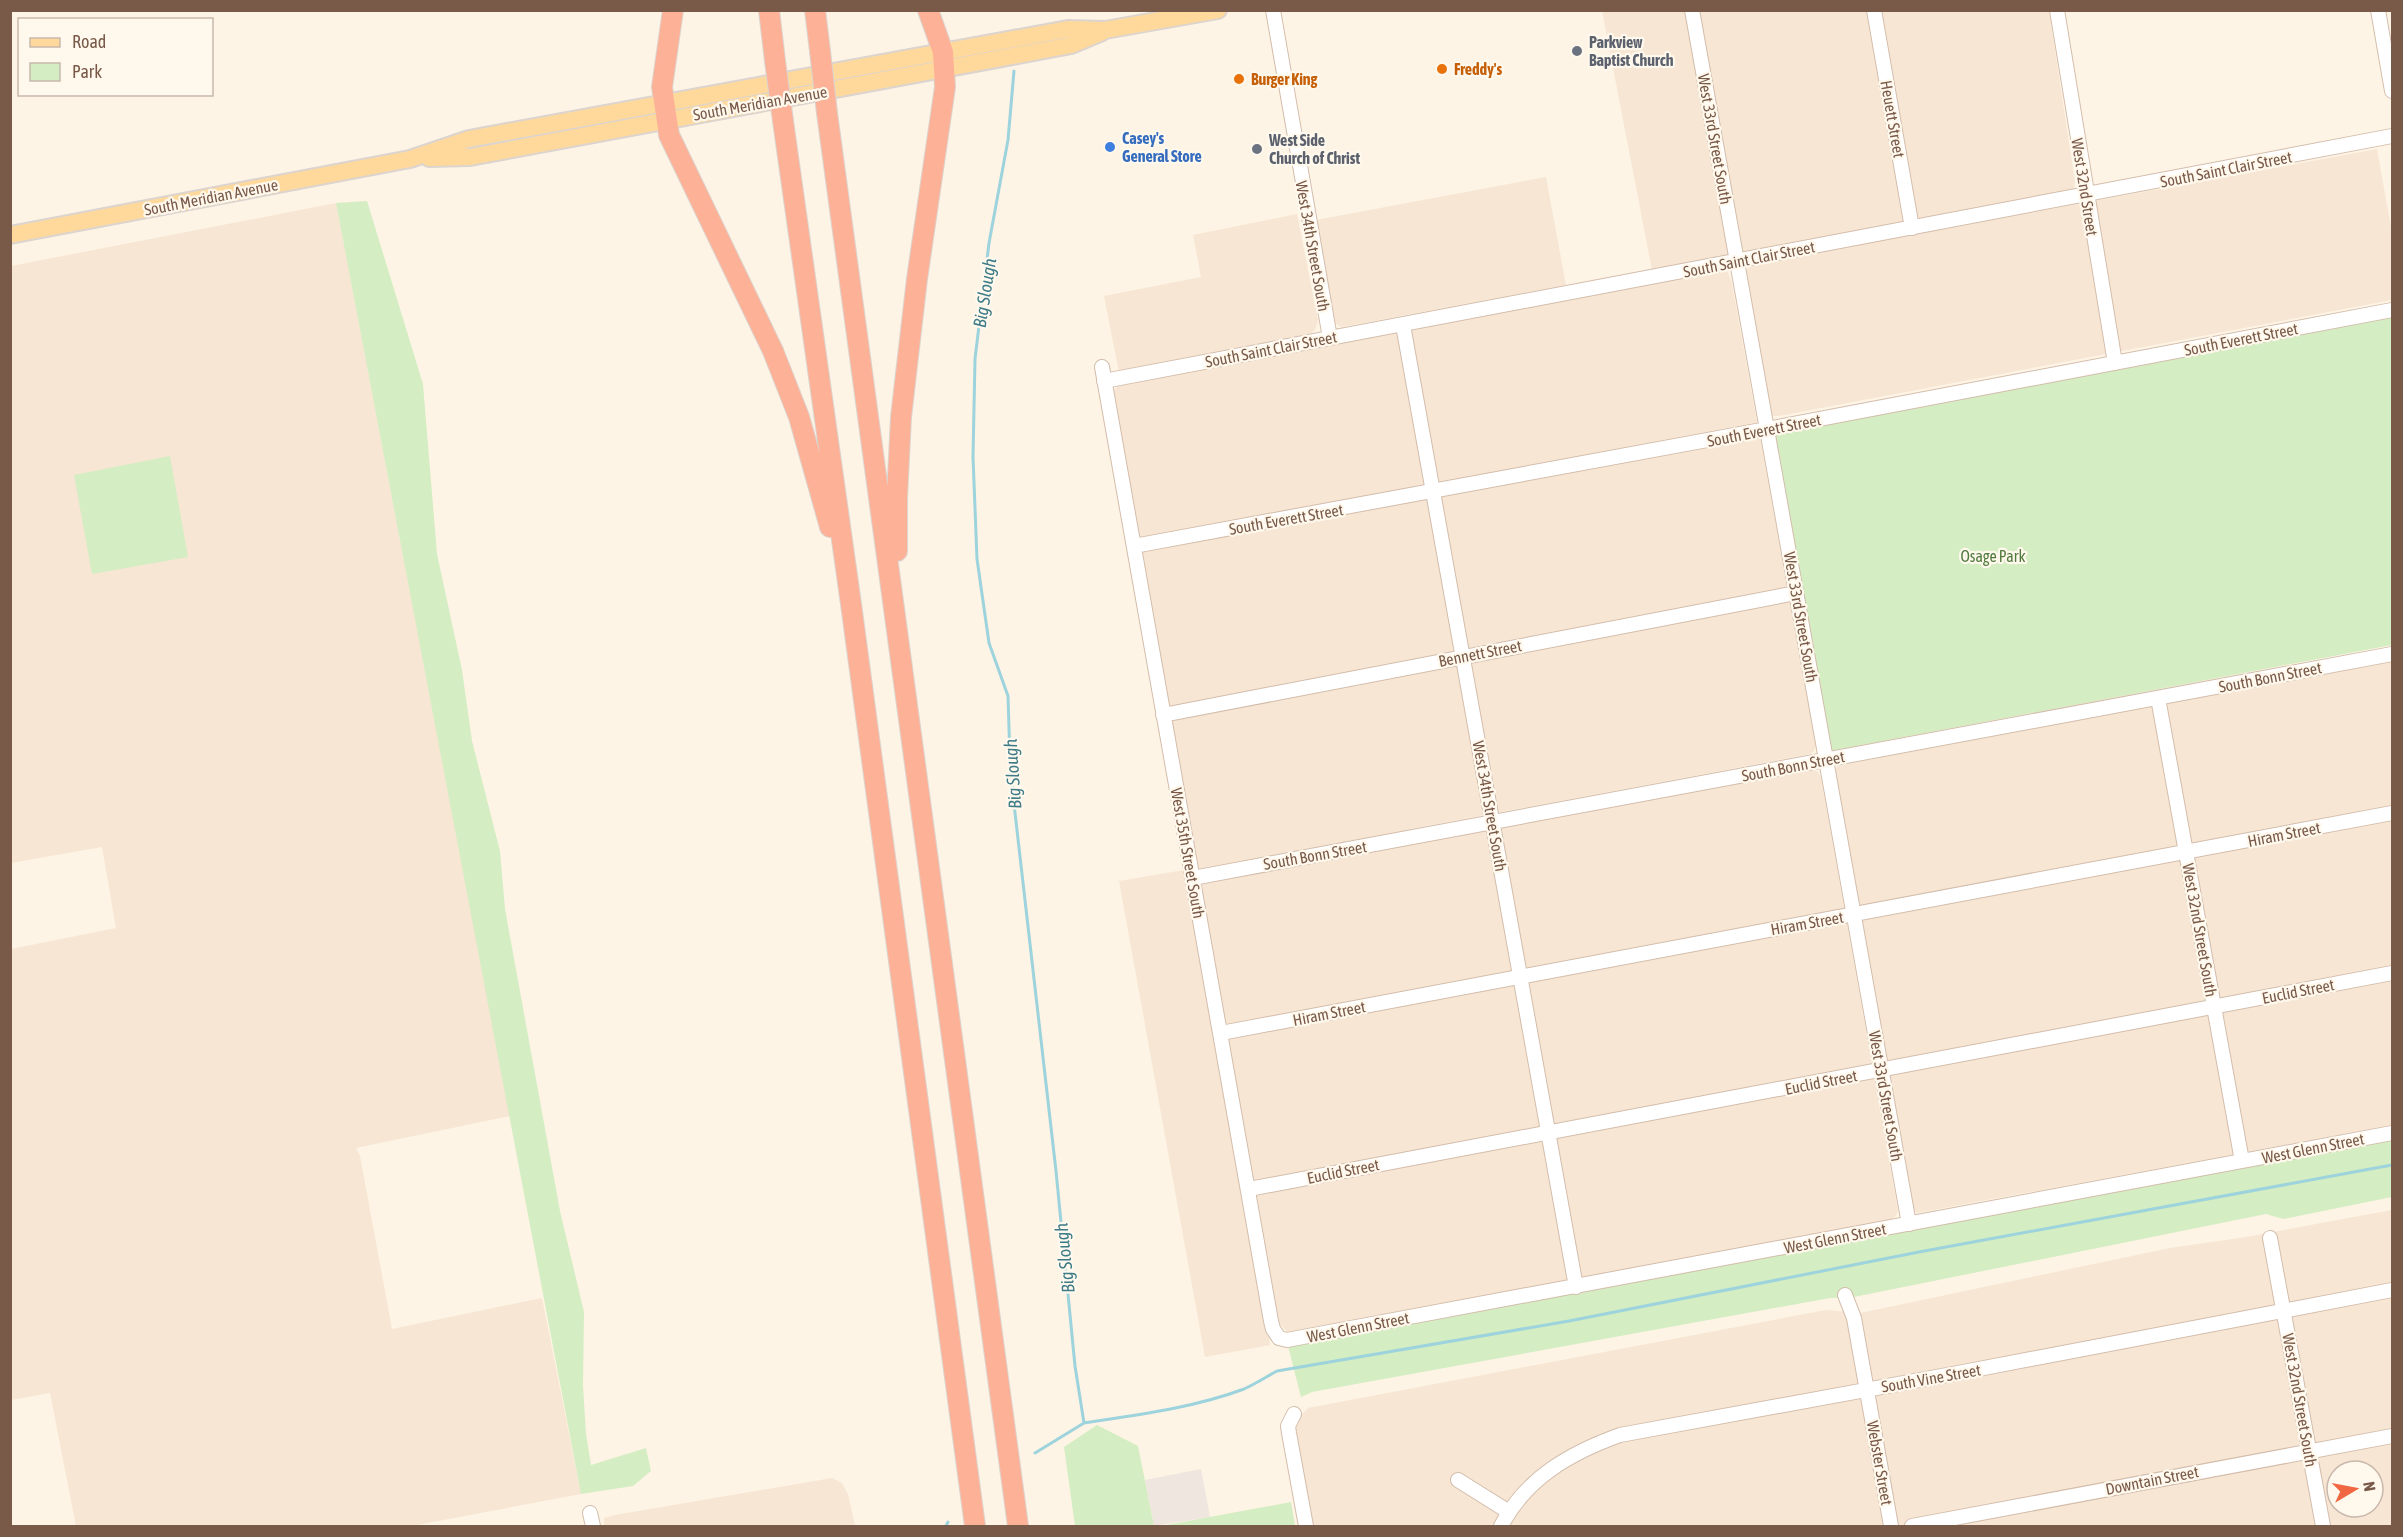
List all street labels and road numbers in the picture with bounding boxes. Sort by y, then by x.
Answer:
street label: West 33rd Street South [1695,72,1735,206]
street label: Heuett Street [1877,79,1909,159]
street label: South Meridian Avenue [692,82,828,124]
street label: West 32nd Street [2068,137,2102,237]
street label: South Saint Clair Street [2159,147,2294,191]
street label: South Meridian Avenue [143,175,279,219]
street label: West 34th Street South [1293,179,1333,313]
street label: South Saint Clair Street [1682,237,1817,281]
street label: South Everett Street [2183,319,2300,359]
street label: South Saint Clair Street [1204,327,1339,371]
street label: South Everett Street [1706,410,1823,450]
street label: South Everett Street [1228,500,1345,538]
street label: West 33rd Street South [1781,550,1821,684]
street label: Bennett Street [1437,636,1523,670]
street label: South Bonn Street [2217,658,2323,696]
street label: West 34th Street South [1470,739,1510,873]
street label: South Bonn Street [1740,747,1846,785]
street label: West 35th Street South [1168,786,1208,920]
street label: Hiram Street [2246,818,2322,850]
street label: South Bonn Street [1262,837,1368,873]
street label: West 32nd Street South [2179,862,2221,998]
street label: Hiram Street [1769,908,1845,938]
street label: Euclid Street [2260,975,2336,1007]
street label: Hiram Street [1291,997,1367,1029]
street label: West 33rd Street South [1866,1029,1906,1163]
street label: Euclid Street [1783,1066,1859,1098]
street label: West Glenn Street [2260,1129,2366,1167]
street label: Euclid Street [1305,1155,1381,1187]
street label: West Glenn Street [1782,1219,1888,1257]
street label: West Glenn Street [1305,1308,1411,1346]
street label: West 32nd Street South [2279,1332,2321,1468]
street label: South Vine Street [1880,1360,1982,1396]
street label: Webster Street [1864,1419,1896,1507]
street label: Downtain Street [2104,1462,2200,1498]

